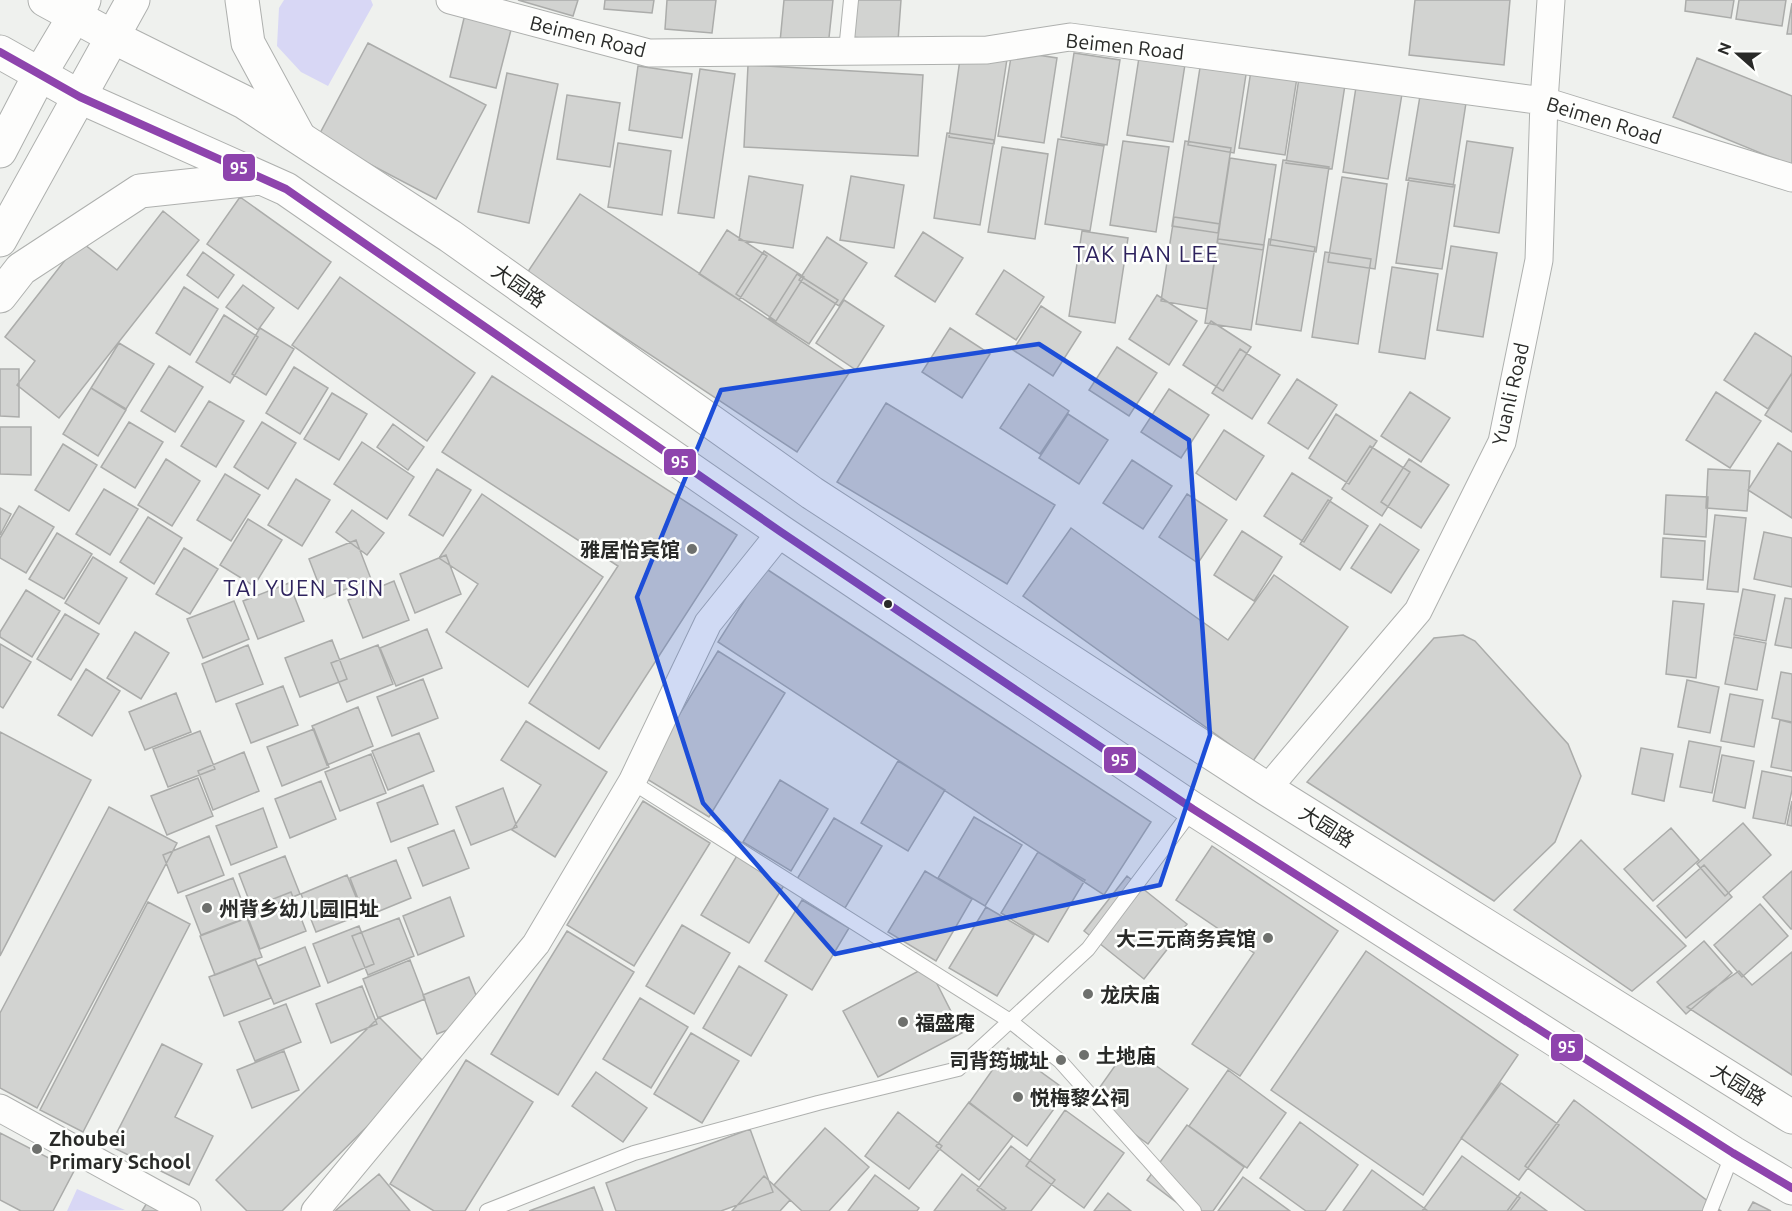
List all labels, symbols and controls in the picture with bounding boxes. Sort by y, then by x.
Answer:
street label: Beimen Road [527,10,649,62]
north arrow [1708,24,1768,84]
street label: Beimen Road [1065,28,1185,64]
text: N [1713,40,1735,57]
street label: Beimen Road [1544,92,1664,148]
line badge: 95 [222,153,256,182]
text: 95 [230,159,248,177]
district label: TAK HAN LEE [1073,241,1219,266]
street label: 大园路 [488,258,550,312]
street label: Yuanli Road [1487,340,1533,448]
line badge: 95 [663,448,697,476]
text: 95 [671,453,689,471]
place label: 雅居怡宾馆 [580,538,680,561]
marker: 雅居怡宾馆 [685,542,699,556]
district label: TAI YUEN TSIN [223,575,385,600]
unlabelled marker [882,598,894,610]
line badge: 95 [1103,746,1137,774]
text: 95 [1111,751,1129,769]
street label: 大园路 [1295,800,1359,852]
place label: 州背乡幼儿园旧址 [219,897,379,920]
marker: 州背乡幼儿园旧址 [200,901,214,915]
place label: 大三元商务宾馆 [1116,927,1256,950]
marker: 大三元商务宾馆 [1261,931,1275,945]
place label: 龙庆庙 [1100,983,1160,1006]
marker: 龙庆庙 [1081,987,1095,1001]
place label: 福盛庵 [915,1011,975,1034]
marker: 福盛庵 [896,1015,910,1029]
line badge: 95 [1550,1033,1584,1062]
text: 95 [1558,1038,1576,1056]
place label: 土地庙 [1096,1044,1156,1067]
marker: 土地庙 [1077,1048,1091,1062]
place label: 司背筠城址 [949,1049,1049,1072]
marker: 司背筠城址 [1054,1053,1068,1067]
street label: 大园路 [1707,1058,1771,1110]
place label: 悦梅黎公祠 [1030,1086,1130,1109]
marker: 悦梅黎公祠 [1011,1090,1025,1104]
place label: Zhoubei Primary School [49,1127,191,1173]
marker: Zhoubei Primary School [30,1142,44,1156]

